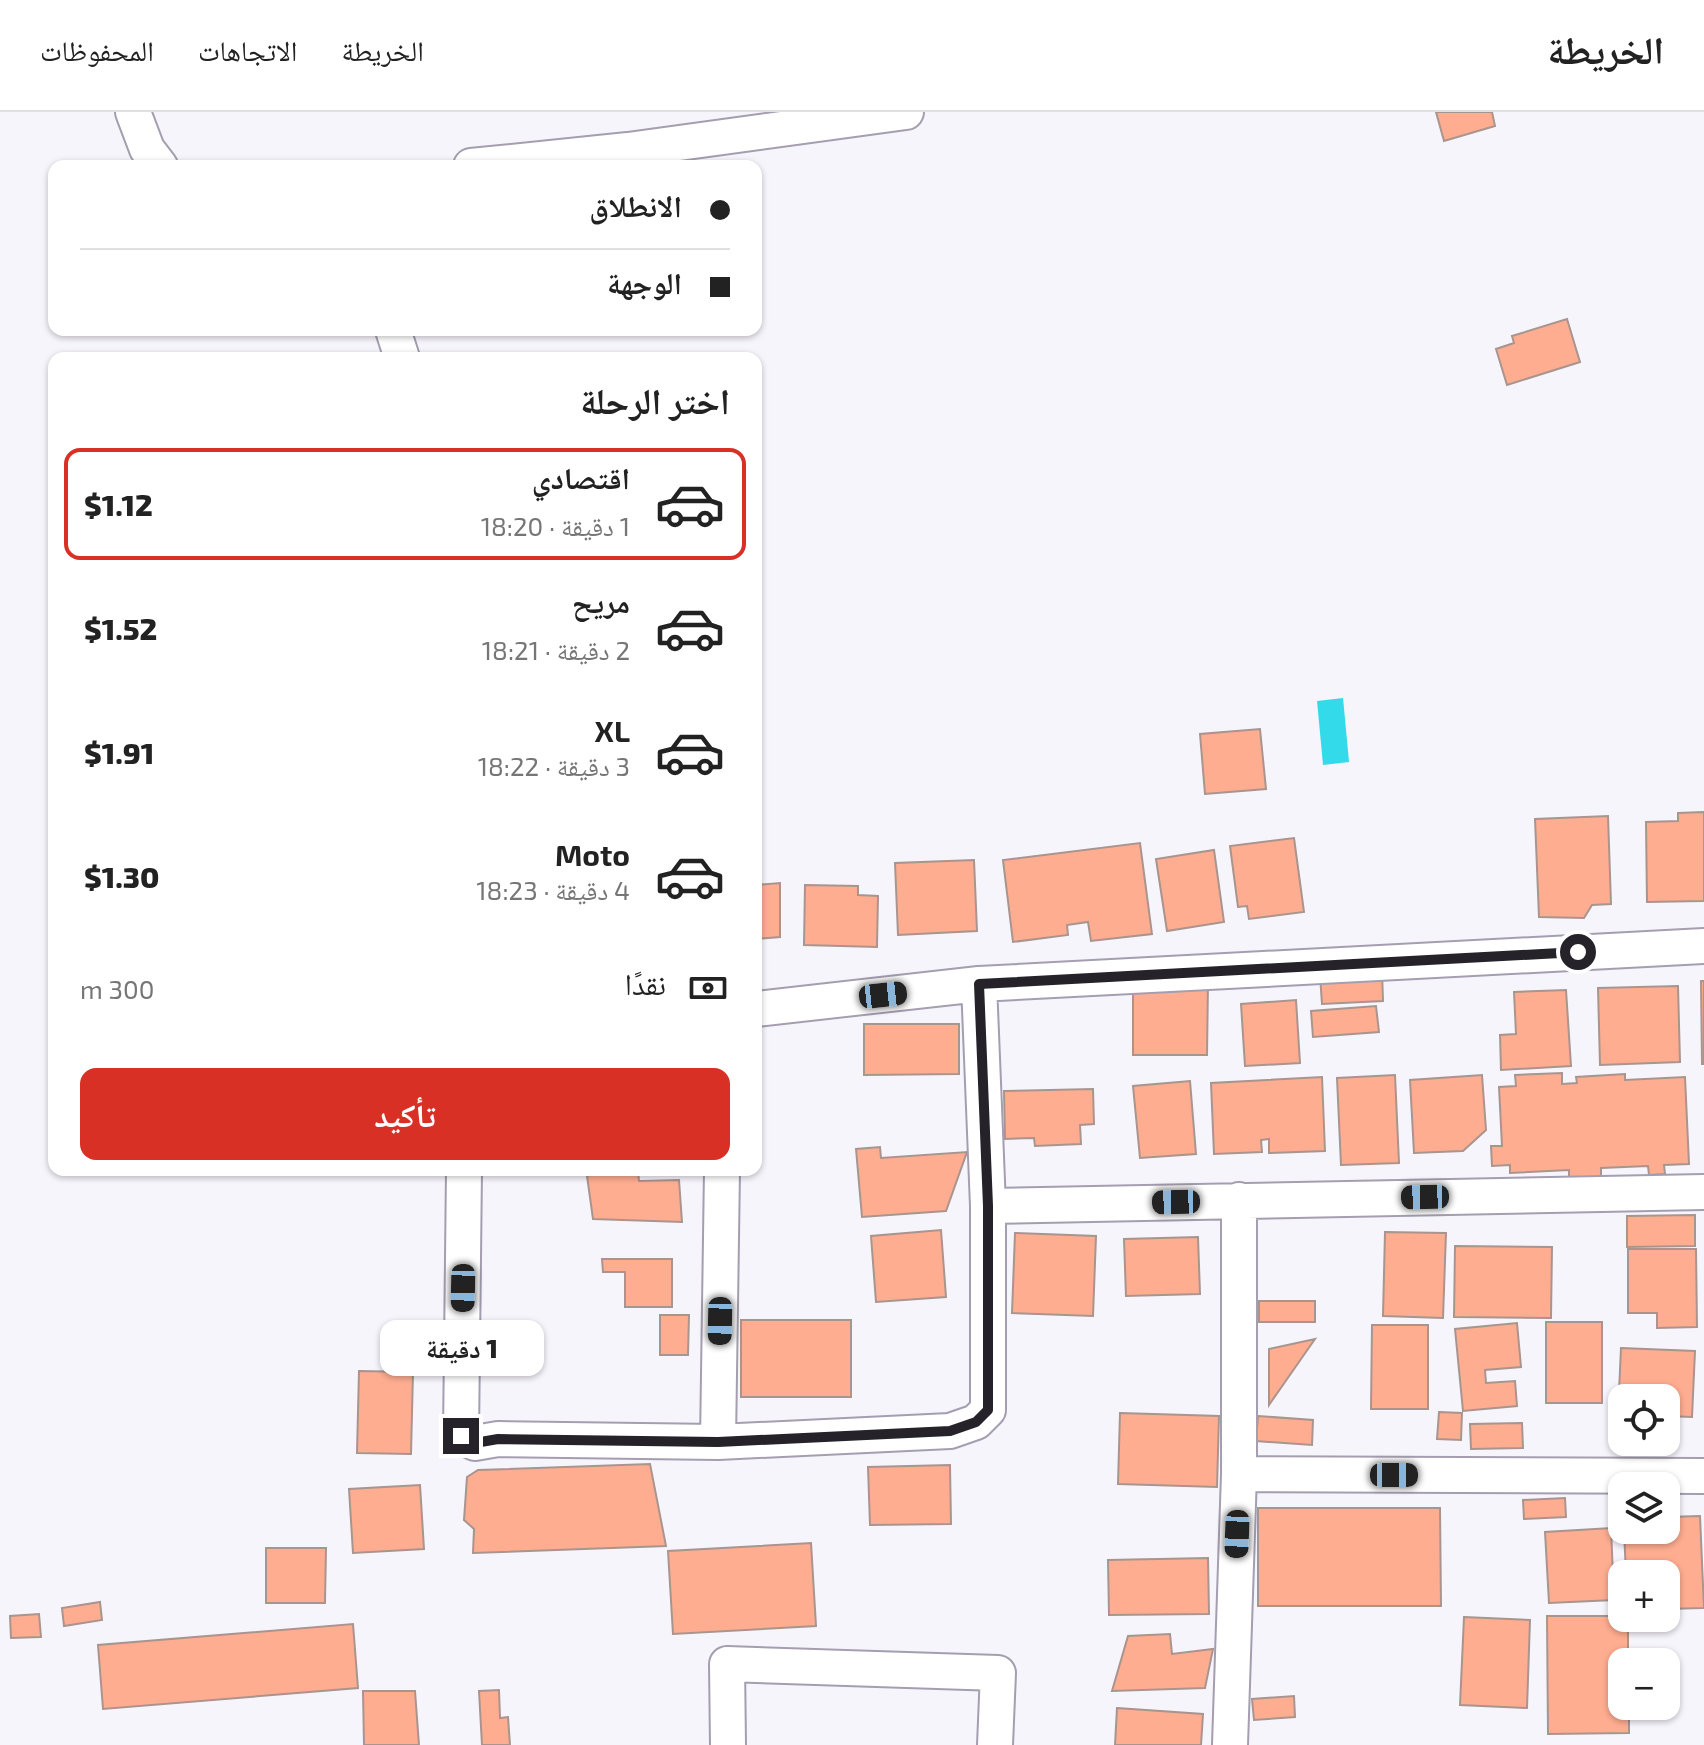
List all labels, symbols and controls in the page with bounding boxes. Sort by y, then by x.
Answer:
text: الخريطة [1547,26,1664,72]
text: المحفوظات [40,33,154,67]
text: الاتجاهات [198,33,297,67]
text: الخريطة [341,33,424,67]
text: الانطلاق [589,187,682,223]
text: الوجهة [607,264,682,300]
text: اختر الرحلة [580,378,730,421]
text: اقتصادي [532,459,630,495]
icon: car [654,468,726,540]
text: $1.12 [84,486,153,522]
text: 1 دقيقة · 18:20 [481,510,630,541]
text: مريح [572,583,630,619]
icon: car [654,592,726,664]
text: $1.52 [84,610,157,646]
text: 2 دقيقة · 18:21 [482,634,630,665]
text: XL [595,712,630,748]
icon: car [654,716,726,788]
text: $1.91 [84,734,154,770]
text: 3 دقيقة · 18:22 [478,750,630,781]
text: Moto [555,836,630,872]
icon: car [654,840,726,912]
text: $1.30 [84,858,159,894]
text: 4 دقيقة · 18:23 [476,874,630,905]
route start [1560,934,1596,970]
text: نقدًا [625,965,666,1001]
icon: cash [686,966,730,1010]
text: 300 m [80,973,154,1004]
car [858,981,908,1009]
button: تأكيد [80,1068,730,1160]
car [1401,1185,1449,1209]
car [1152,1190,1200,1214]
car [451,1264,475,1312]
car [708,1297,732,1345]
callout: 1 دقيقة [379,1320,543,1376]
text: 1 دقيقة [426,1332,498,1363]
map controls [1608,1384,1680,1720]
button: locate [1608,1384,1680,1456]
route end [443,1418,479,1454]
car [1370,1463,1418,1487]
button: layers [1608,1472,1680,1544]
car [1224,1510,1250,1558]
button: + [1608,1560,1680,1632]
button: − [1608,1648,1680,1720]

